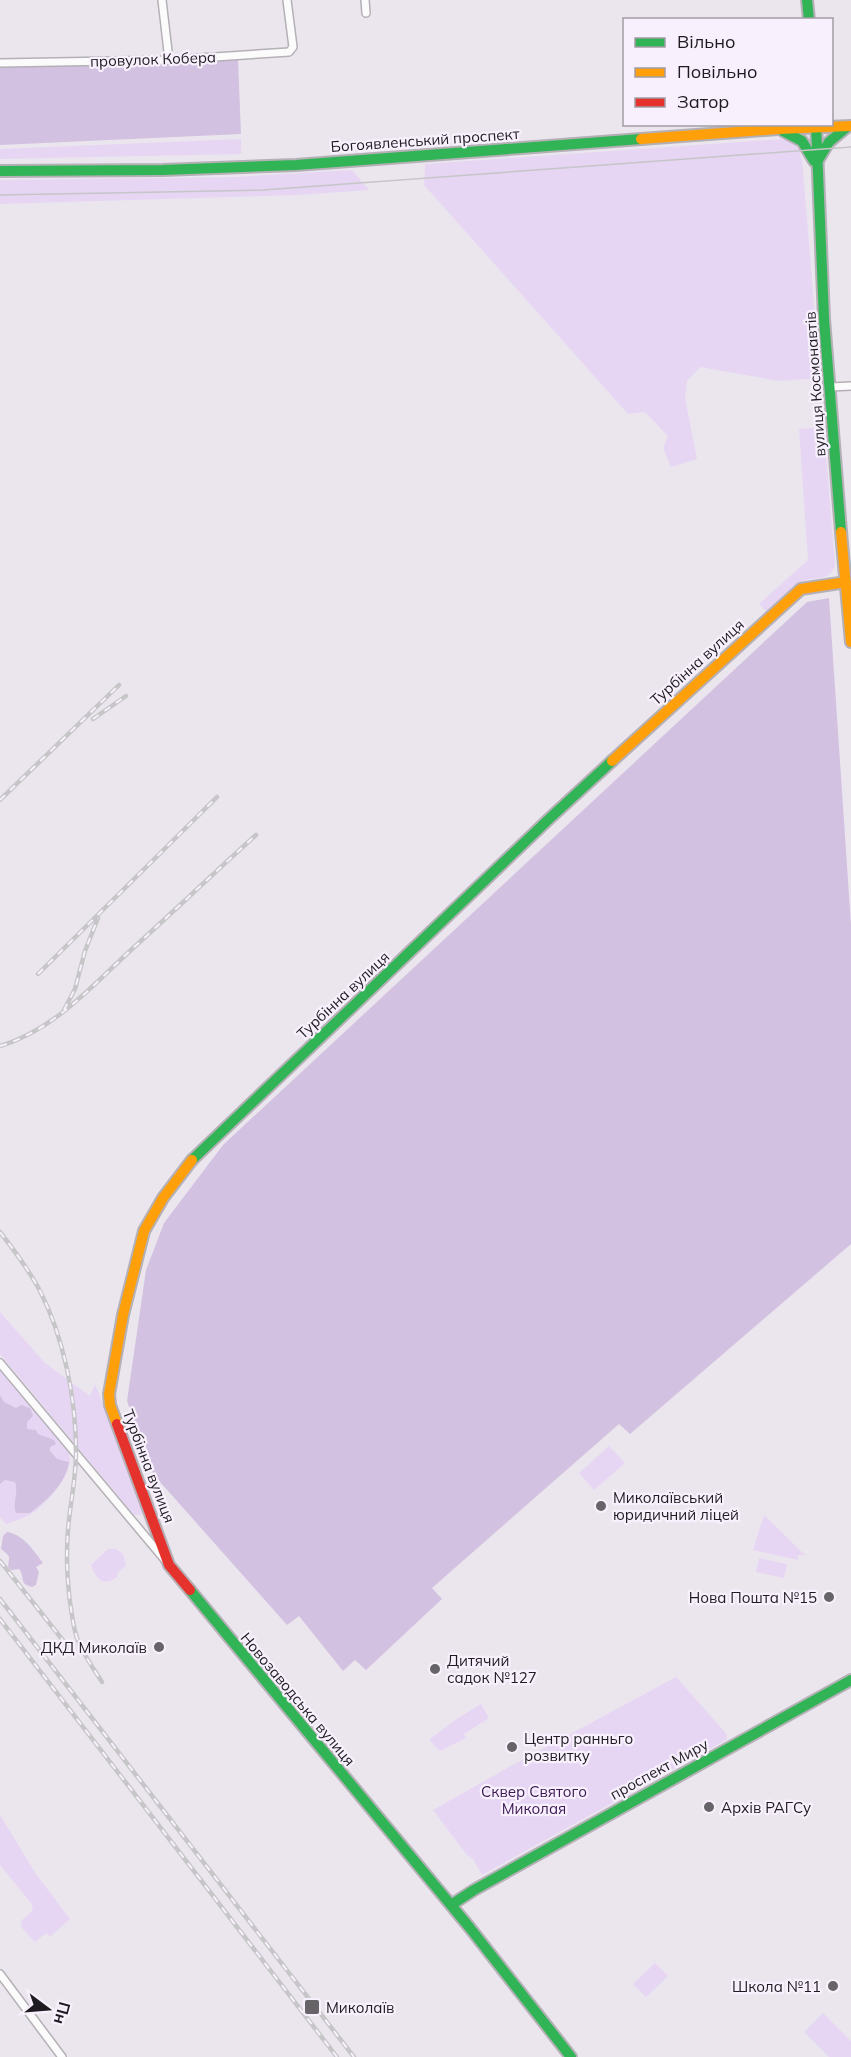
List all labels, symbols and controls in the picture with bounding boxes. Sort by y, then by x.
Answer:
legend [623,18,833,126]
text: Вільно [677,30,735,53]
street label: провулок Кобера [90,47,216,71]
text: Повільно [677,60,757,83]
text: Затор [677,90,729,113]
street label: Богоявленський проспект [330,124,520,156]
street label: вулиця Космонавтів [800,311,830,457]
street label: Турбінна вулиця [646,615,748,709]
street label: Турбінна вулиця [293,947,393,1043]
street label: Турбінна вулиця [119,1407,179,1525]
place label: Миколаївський юридичний ліцей [613,1488,739,1524]
marker: Миколаївський юридичний ліцей [594,1499,608,1513]
place label: Нова Пошта №15 [689,1588,817,1607]
marker: Нова Пошта №15 [822,1590,836,1604]
street label: Новозаводська вулиця [237,1628,359,1770]
place label: ДКД Миколаїв [41,1638,147,1657]
marker: ДКД Миколаїв [152,1640,166,1654]
place label: Дитячий садок №127 [447,1651,537,1687]
marker: Дитячий садок №127 [428,1662,442,1676]
place label: Центр ранньго розвитку [524,1729,633,1765]
street label: проспект Миру [607,1734,711,1804]
marker: Центр ранньго розвитку [505,1740,519,1754]
park label: Сквер Святого Миколая [481,1782,587,1818]
place label: Архів РАГСу [721,1798,811,1817]
marker: Архів РАГСу [702,1800,716,1814]
place label: Школа №11 [732,1977,821,1996]
north arrow [18,1979,78,2039]
marker: Школа №11 [826,1979,840,1993]
marker: Миколаїв [303,1998,321,2016]
place label: Миколаїв [326,1998,394,2017]
text: Пн [50,2000,75,2027]

